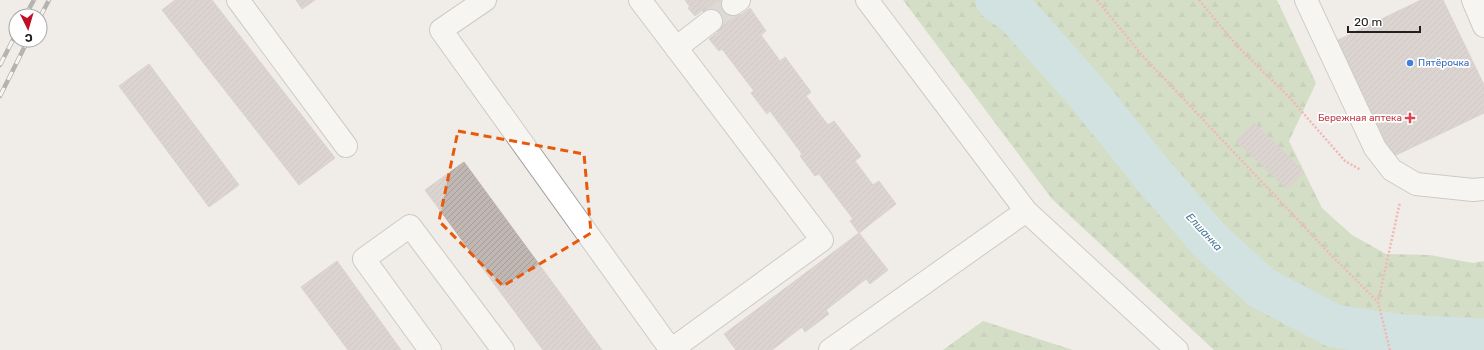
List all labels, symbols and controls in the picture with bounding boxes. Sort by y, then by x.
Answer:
north arrow [8,8,48,48]
scale bar [1348,8,1420,34]
text: 20 m [1354,15,1382,29]
text: С [24,31,33,44]
place label: Пятёрочка [1418,57,1469,69]
marker: Пятёрочка [1405,58,1415,68]
place label: Бережная аптека [1318,112,1402,124]
marker: Бережная аптека [1405,113,1415,123]
water label: Елшанка [1183,210,1225,254]

